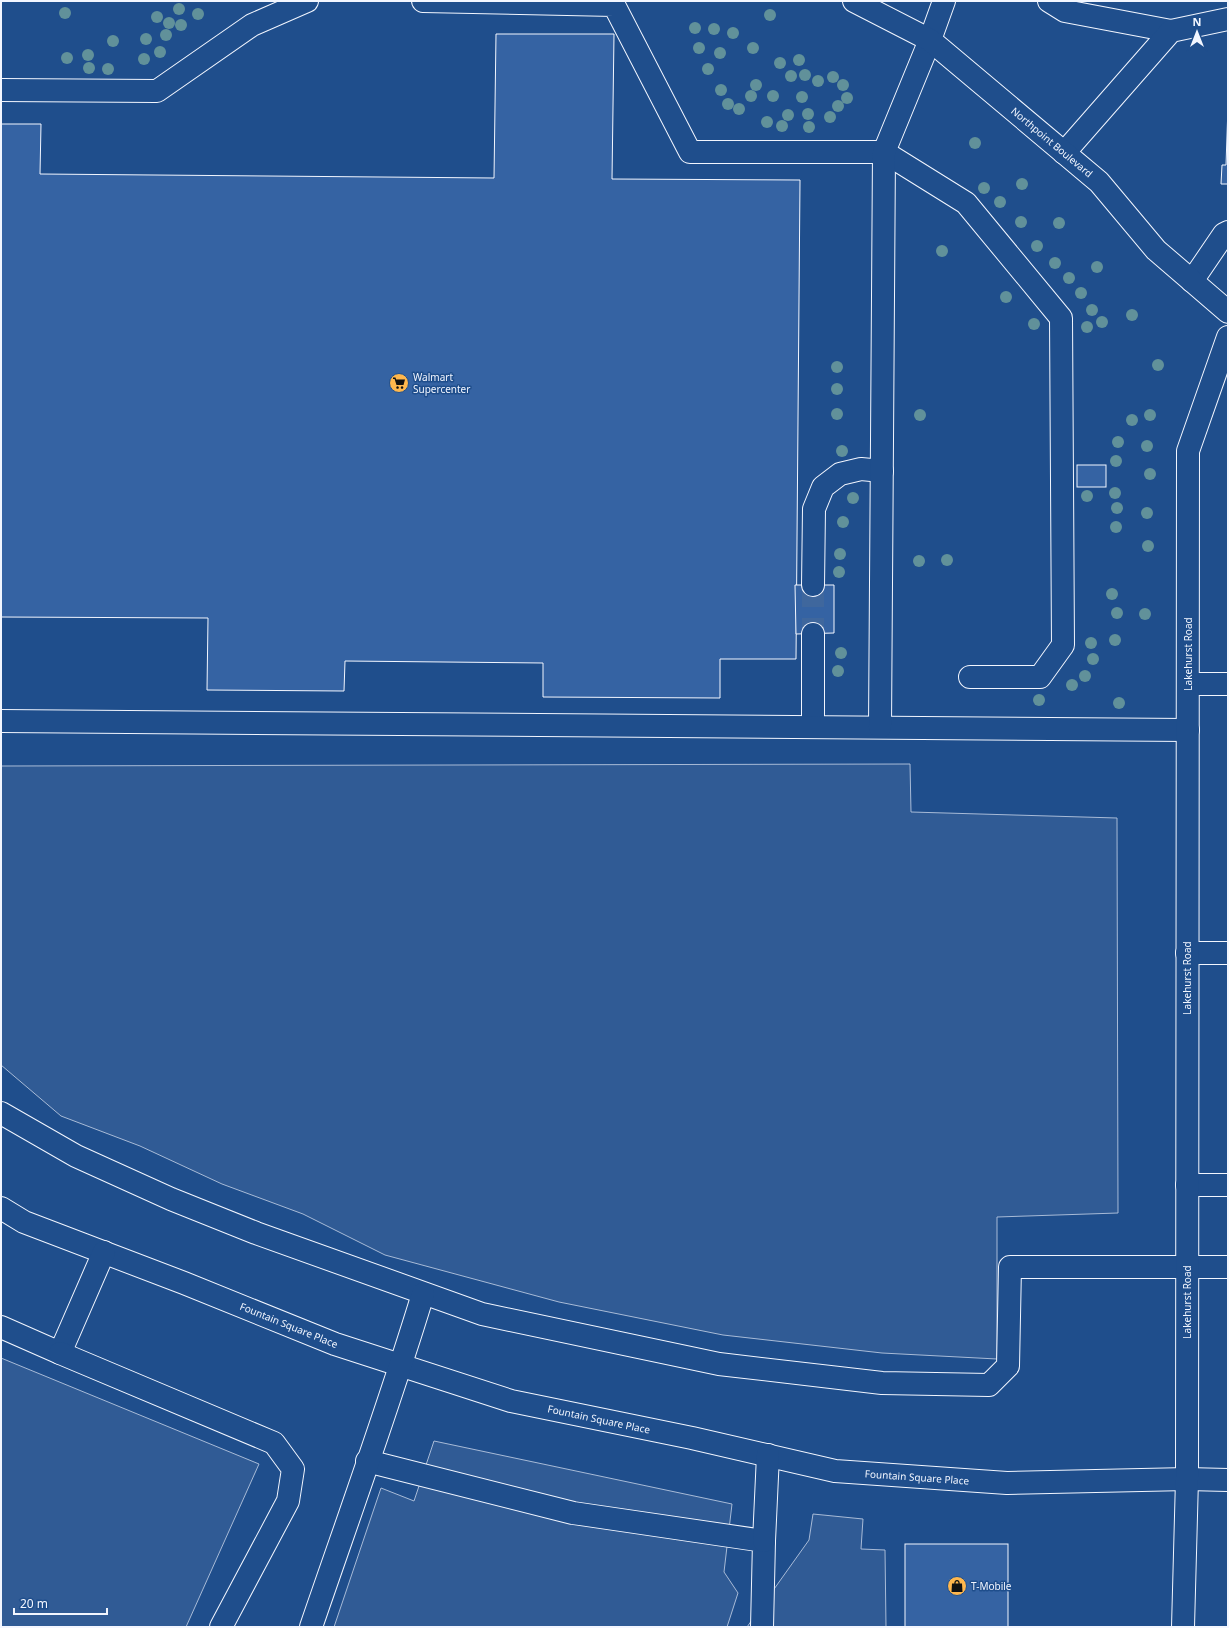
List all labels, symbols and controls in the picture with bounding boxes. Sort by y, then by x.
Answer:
north arrow [1177,12,1217,52]
text: N [1193,14,1201,29]
street label: Northpoint Boulevard [1008,104,1096,180]
place label: Walmart Supercenter [413,370,470,396]
supermarket icon: Walmart Supercenter [388,372,410,394]
street label: Lakehurst Road [1181,617,1195,691]
street label: Lakehurst Road [1180,941,1194,1015]
street label: Lakehurst Road [1180,1265,1194,1339]
street label: Fountain Square Place [238,1299,340,1351]
street label: Fountain Square Place [546,1401,652,1437]
street label: Fountain Square Place [864,1466,970,1488]
shop icon: T-Mobile [946,1575,968,1597]
place label: T-Mobile [971,1579,1012,1593]
scale bar [14,1590,107,1616]
text: 20 m [20,1595,48,1612]

